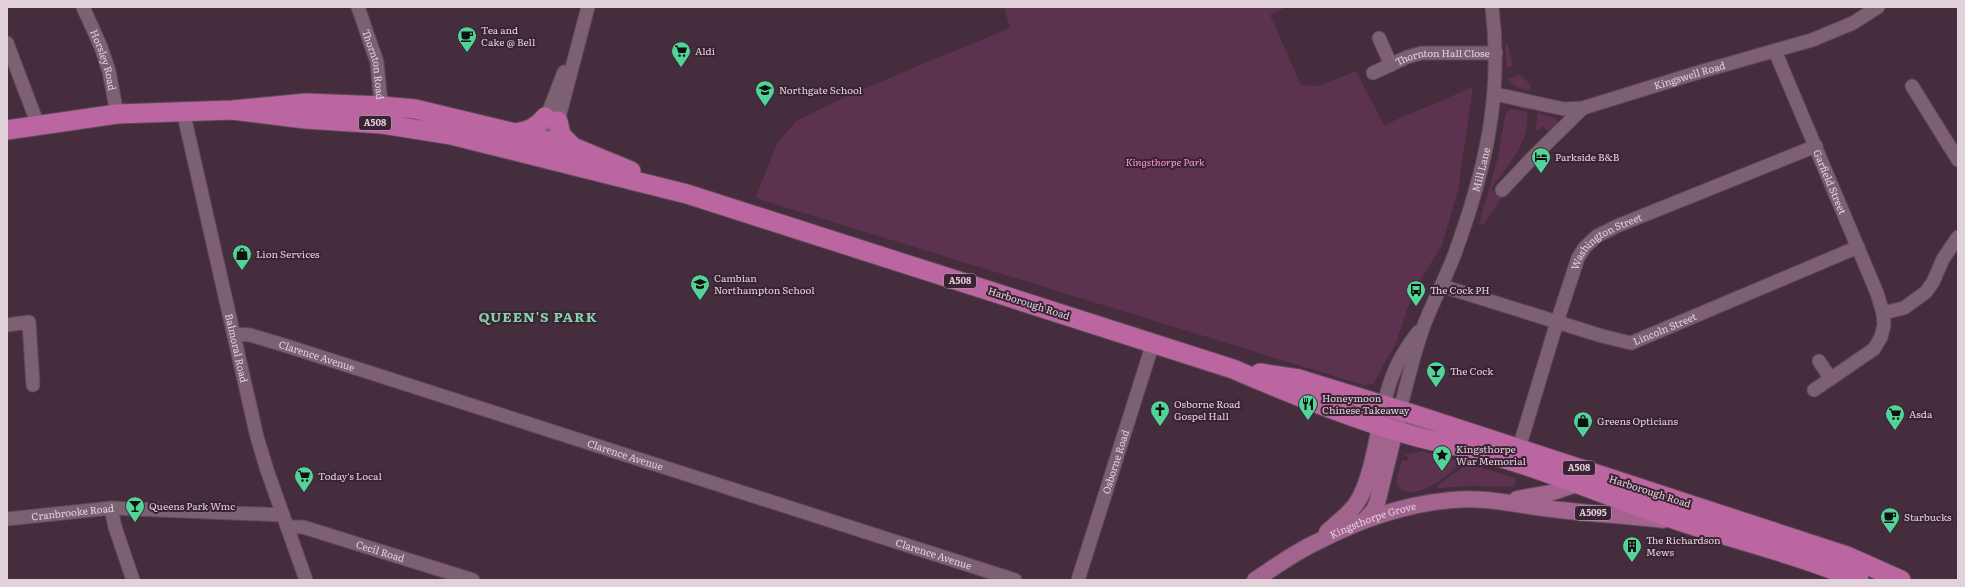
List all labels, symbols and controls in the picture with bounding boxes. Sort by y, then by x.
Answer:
place label: Tea and Cake @ Bell [481,22,536,49]
cafe icon: Tea and Cake @ Bell [456,25,478,53]
street label: Horsley Road [87,27,120,92]
street label: Thornton Road [359,27,389,100]
supermarket icon: Aldi [670,40,692,68]
place label: Aldi [695,43,716,58]
street label: Thornton Hall Close [1392,45,1490,69]
street label: Kingswell Road [1652,57,1727,93]
school or university icon: Northgate School [754,79,776,107]
place label: Northgate School [779,82,863,97]
road number: A508 [359,116,391,130]
street label: Mill Lane [1468,146,1493,194]
hotel icon: Parkside B&B [1530,146,1552,174]
street label: Garfield Street [1810,147,1851,216]
place label: Parkside B&B [1555,149,1620,164]
park label: Kingsthorpe Park [1126,154,1205,169]
street label: Washington Street [1567,209,1644,271]
shop icon: Lion Services [231,243,253,271]
place label: Lion Services [256,246,320,261]
place label: Cambian Northampton School [714,270,815,297]
school or university icon: Cambian Northampton School [689,273,711,301]
road number: A508 [944,274,976,288]
bus stop icon: The Cock PH [1405,279,1427,307]
street label: Harborough Road [986,282,1072,323]
place label: The Cock PH [1430,282,1490,297]
district label: QUEEN'S PARK [478,306,598,326]
street label: Lincoln Street [1630,308,1698,348]
street label: Balmoral Road [222,312,252,384]
street label: Clarence Avenue [277,336,357,374]
bar icon: The Cock [1425,360,1447,388]
place label: The Cock [1450,363,1494,378]
place label: Honeymoon Chinese Takeaway [1322,390,1410,417]
restaurant icon: Honeymoon Chinese Takeaway [1297,393,1319,421]
place label: Osborne Road Gospel Hall [1174,396,1241,423]
church icon: Osborne Road Gospel Hall [1149,399,1171,427]
supermarket icon: Asda [1884,403,1906,431]
place label: Asda [1909,406,1933,421]
shop icon: Greens Opticians [1572,410,1594,438]
place label: Greens Opticians [1597,413,1679,428]
street label: Osborne Road [1098,428,1132,496]
street label: Clarence Avenue [586,435,665,474]
place label: Kingsthorpe War Memorial [1456,441,1527,468]
place icon: Kingsthorpe War Memorial [1431,444,1453,472]
road number: A508 [1563,461,1595,475]
supermarket icon: Today's Local [293,465,315,493]
place label: Today's Local [318,468,382,483]
street label: Harborough Road [1607,470,1693,511]
bar icon: Queens Park Wmc [124,495,146,523]
place label: Queens Park Wmc [149,498,235,513]
street label: Kingsthorpe Grove [1327,498,1417,542]
street label: Cranbrooke Road [30,500,115,523]
road number: A5095 [1575,506,1611,520]
cafe icon: Starbucks [1879,506,1901,534]
place label: Starbucks [1904,509,1952,524]
place label: The Richardson Mews [1646,532,1721,559]
street label: Clarence Avenue [894,534,974,573]
building icon: The Richardson Mews [1621,535,1643,563]
street label: Cecil Road [354,536,407,565]

